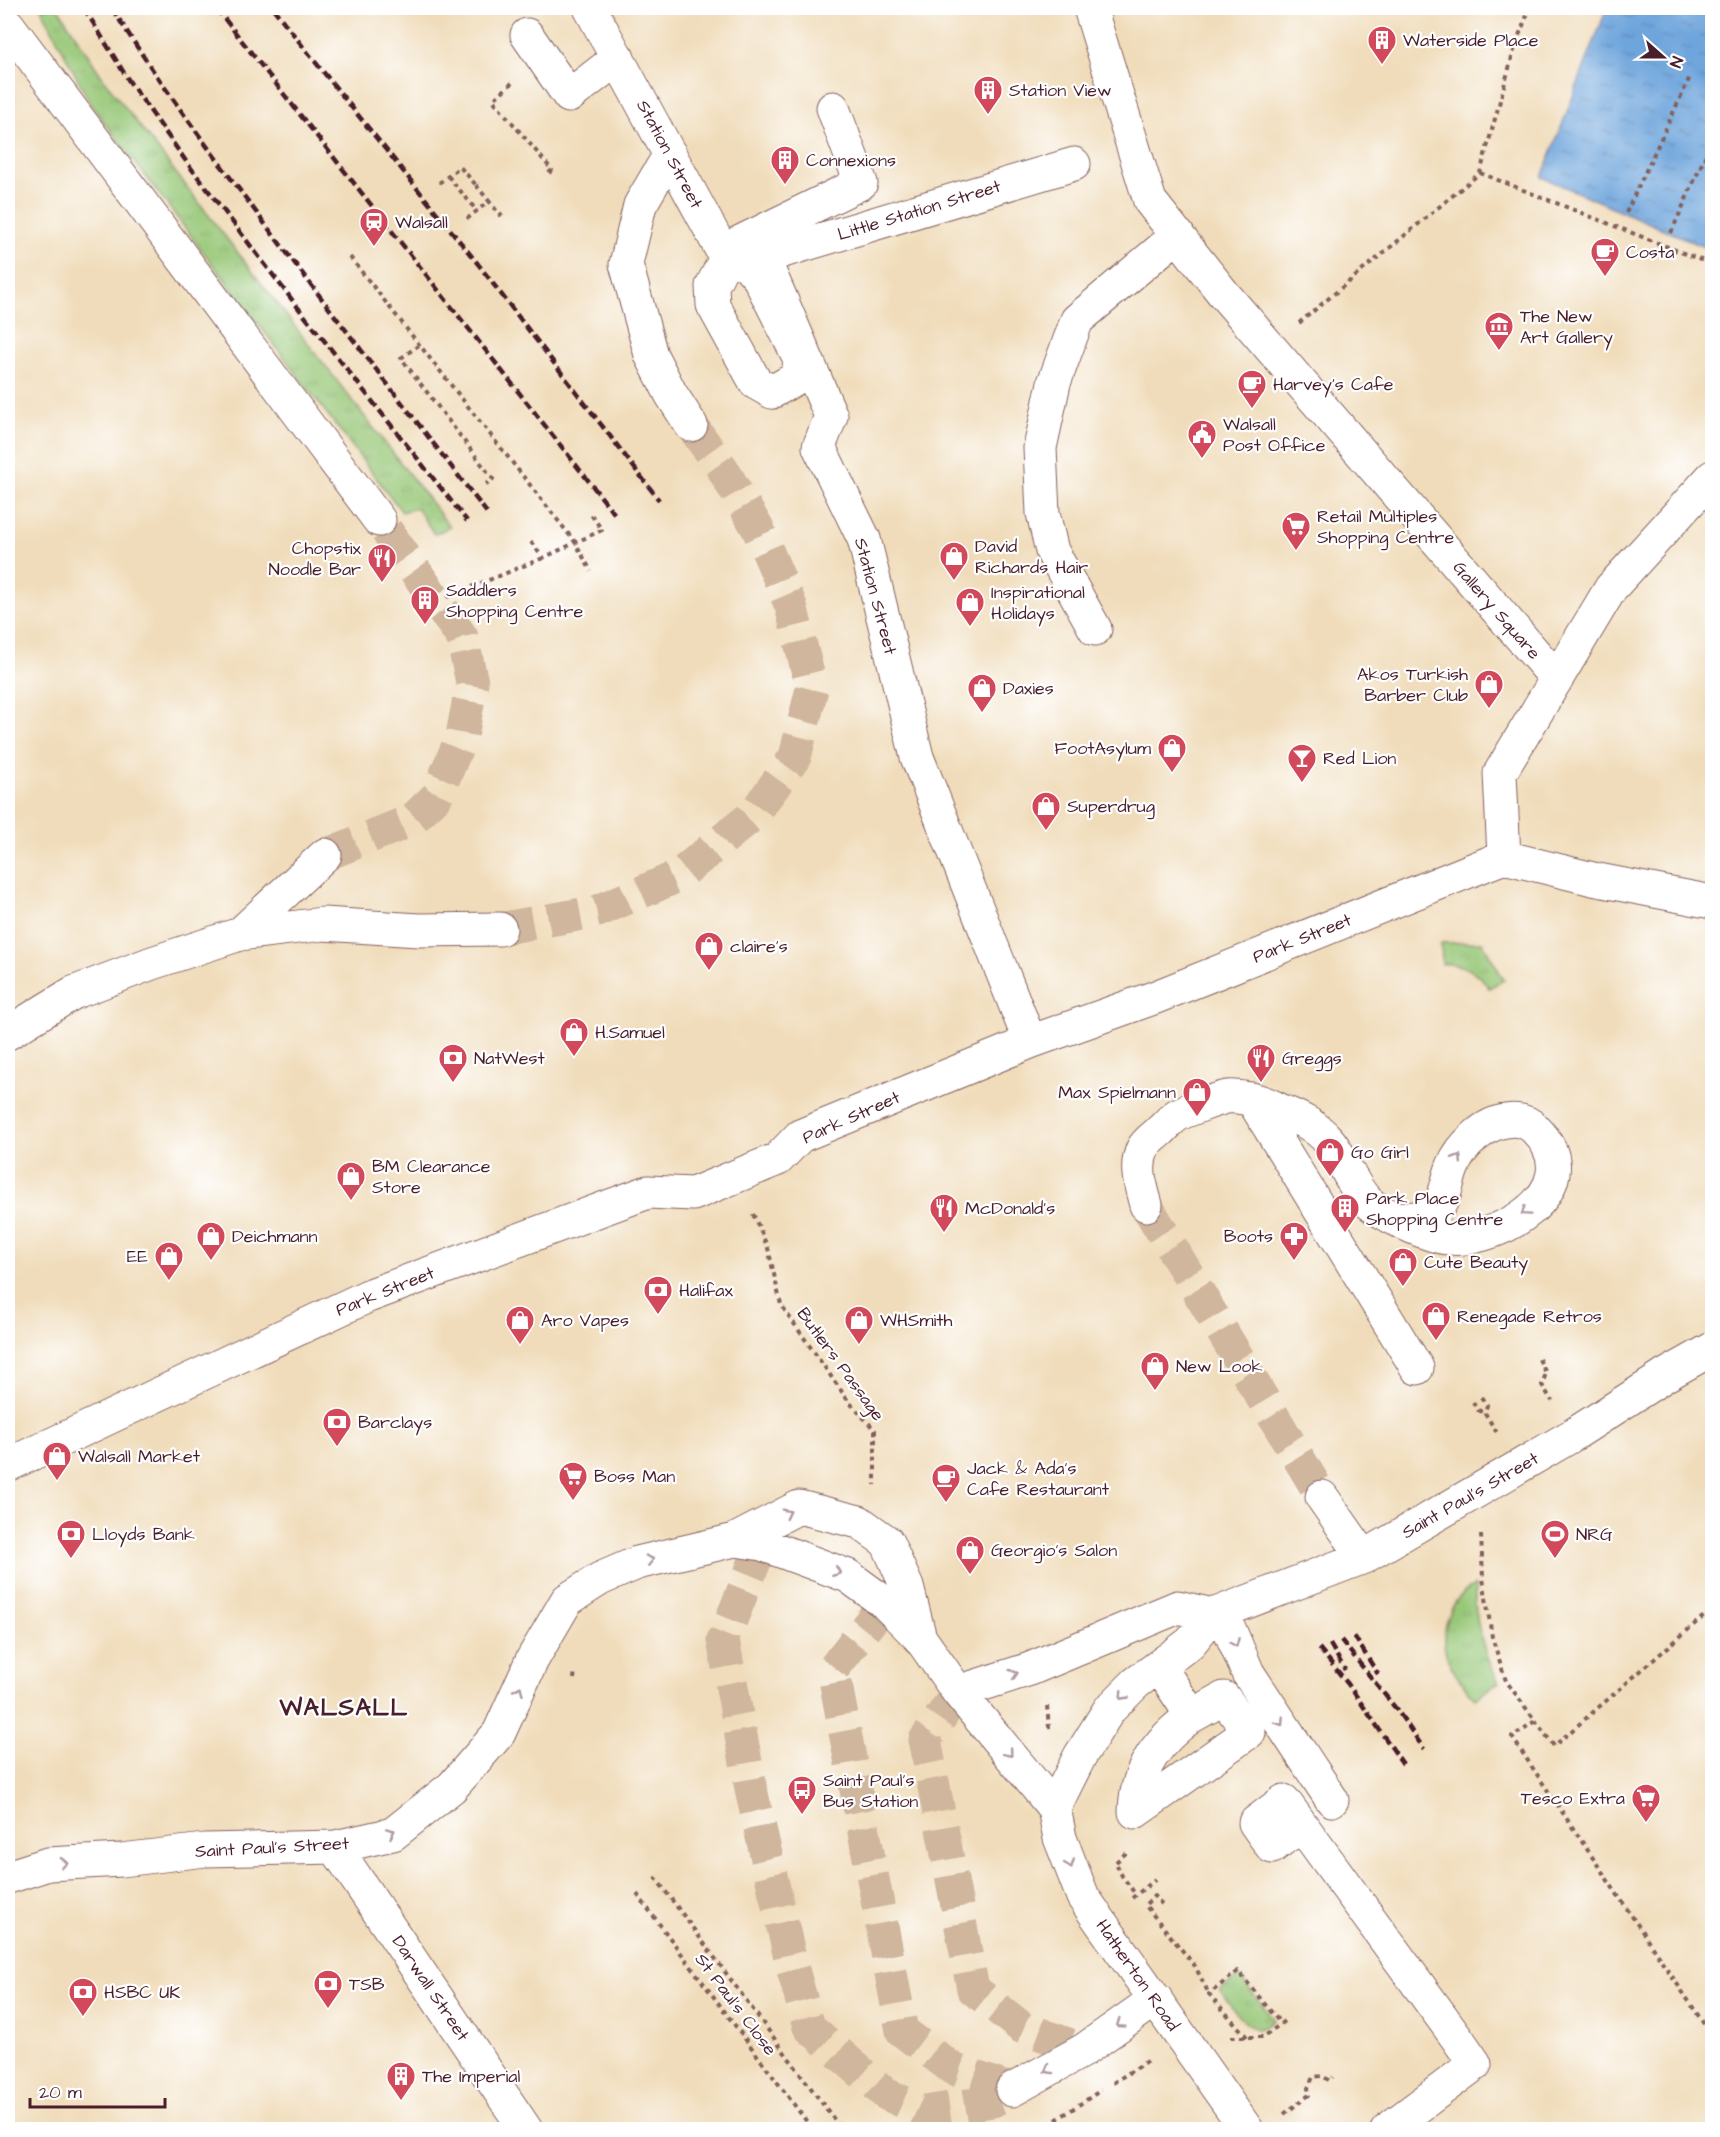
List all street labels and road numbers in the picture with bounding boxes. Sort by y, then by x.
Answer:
street label: Station Street [630,95,709,214]
street label: Little Station Street [834,174,1004,247]
street label: Station Street [848,535,903,658]
street label: Gallery Square [1446,556,1547,666]
street label: Park Street [1249,907,1356,970]
street label: Park Street [798,1085,905,1150]
street label: Park Street [332,1260,439,1323]
street label: Butlers Passage [790,1302,890,1427]
street label: Saint Paul's Street [1397,1446,1544,1545]
street label: Saint Paul's Street [194,1831,350,1864]
street label: Hatherton Road [1090,1915,1185,2036]
street label: Darwall Street [386,1930,476,2047]
street label: St Paul's Close [689,1948,783,2061]

